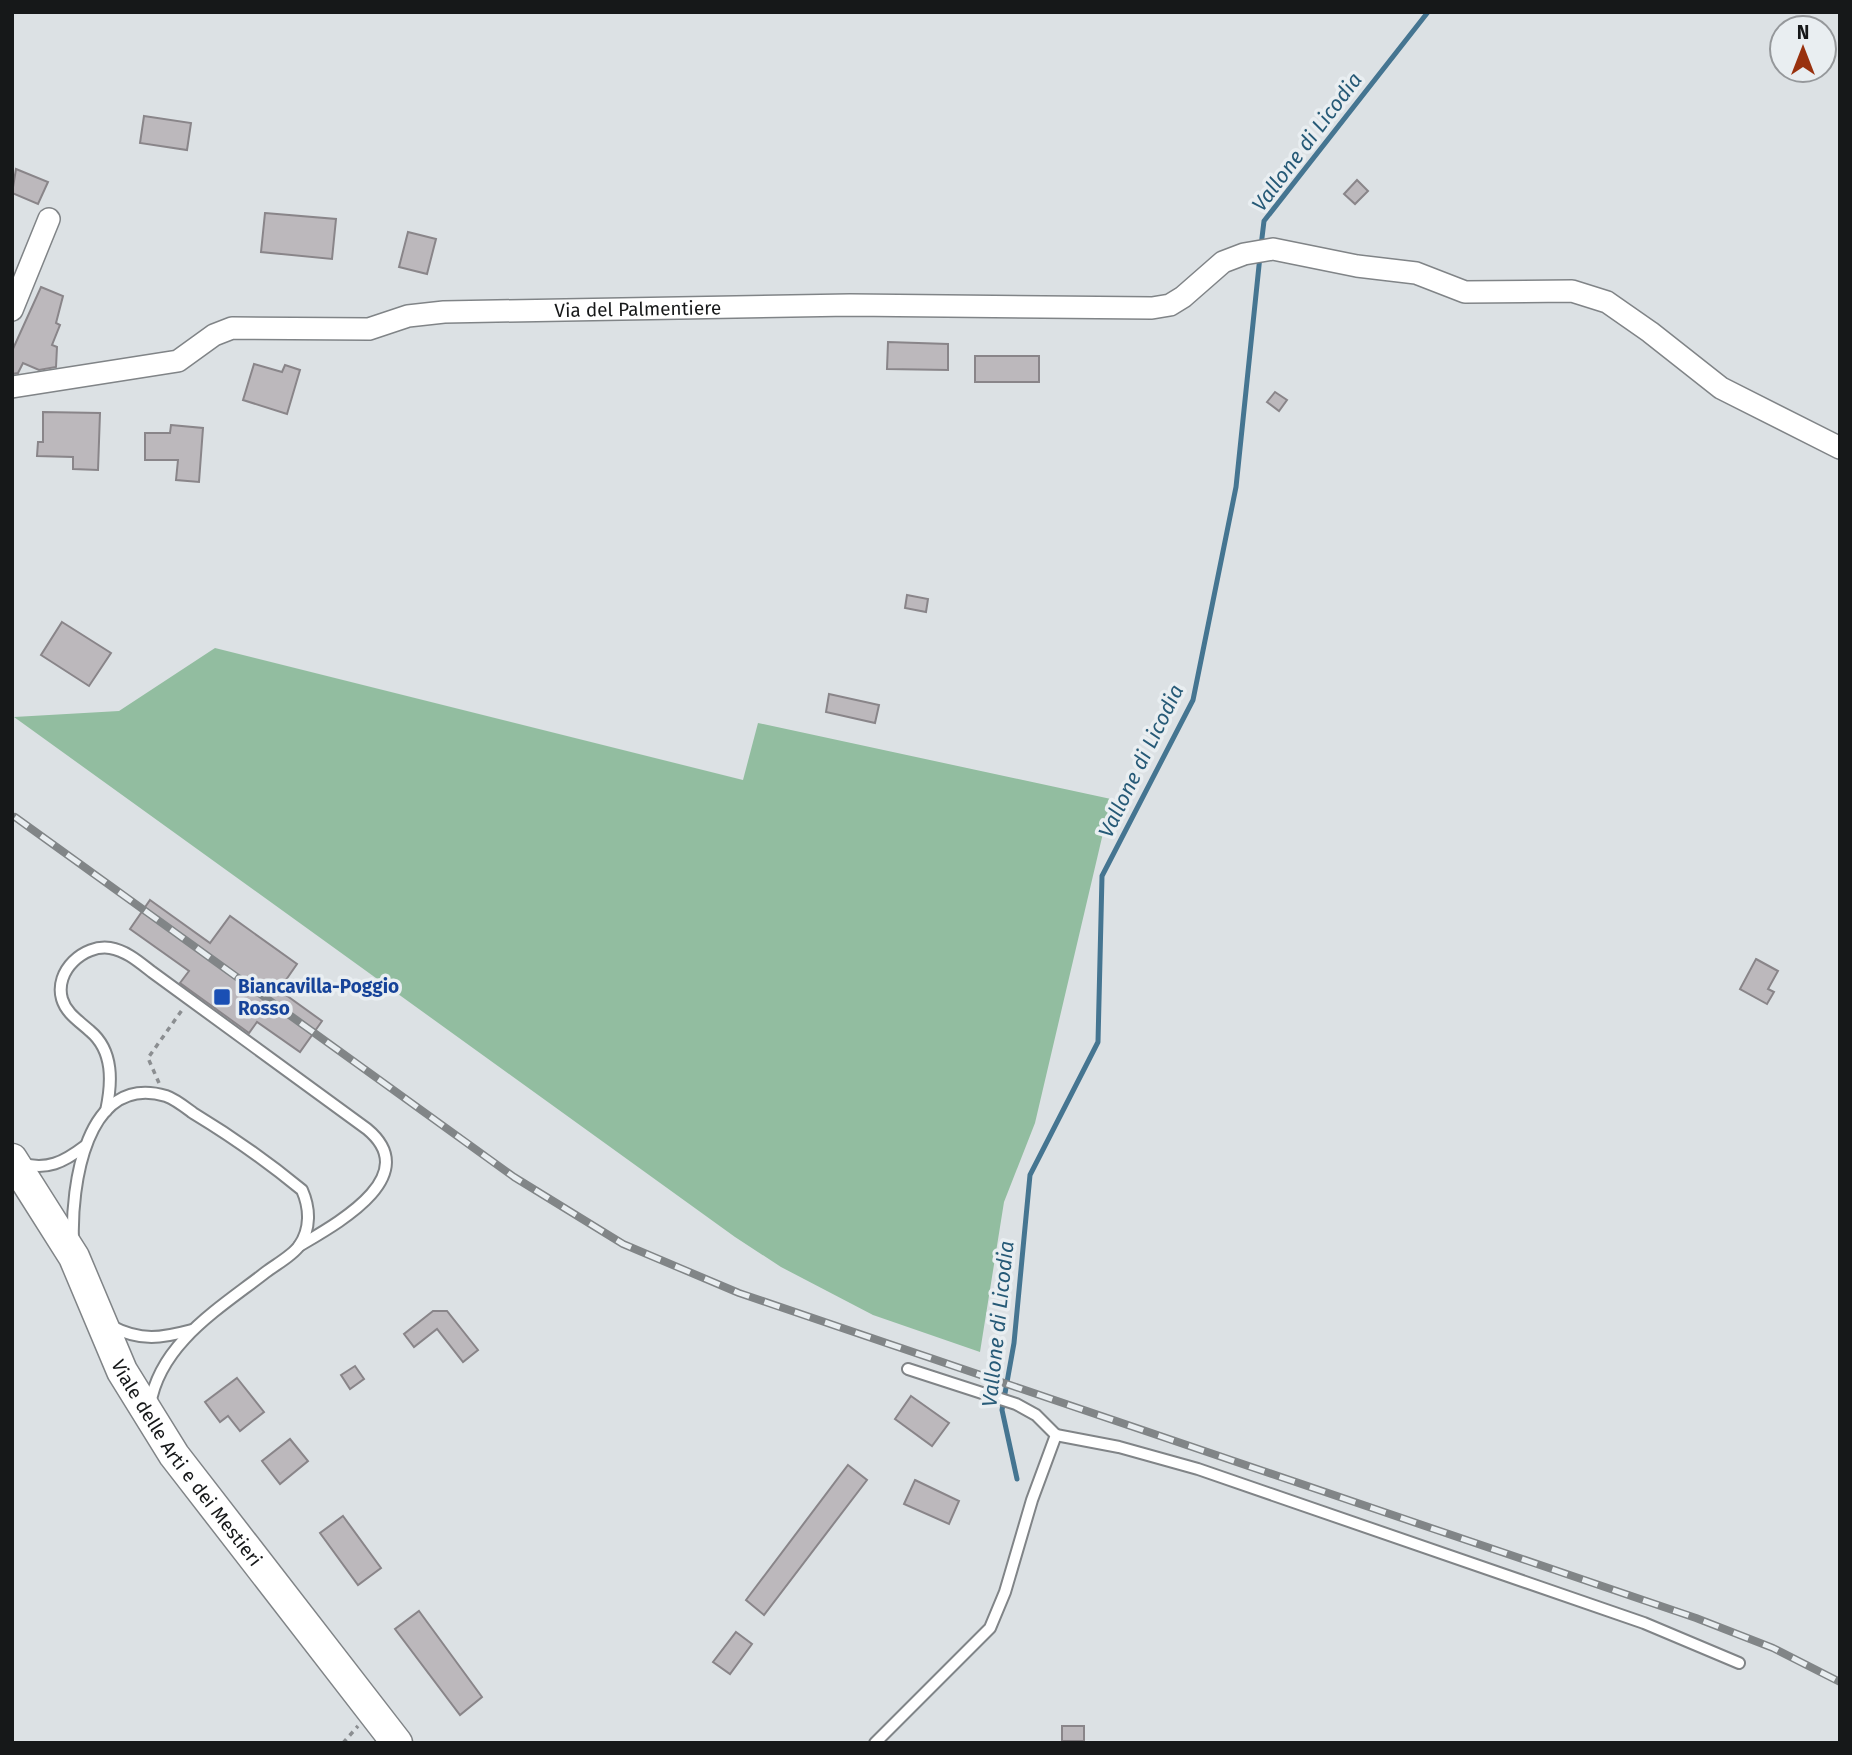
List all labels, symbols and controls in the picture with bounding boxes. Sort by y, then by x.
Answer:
north arrow [1768,14,1838,84]
text: N [1797,21,1809,44]
water label: Vallone di Licodia [1246,67,1368,217]
street label: Via del Palmentiere [554,296,722,322]
water label: Vallone di Licodia [1093,680,1189,842]
place label: Biancavilla-Poggio Rosso [238,975,399,1020]
marker: Biancavilla-Poggio Rosso [212,987,232,1007]
water label: Vallone di Licodia [976,1240,1020,1408]
street label: Viale delle Arti e dei Mestieri [107,1356,267,1571]

